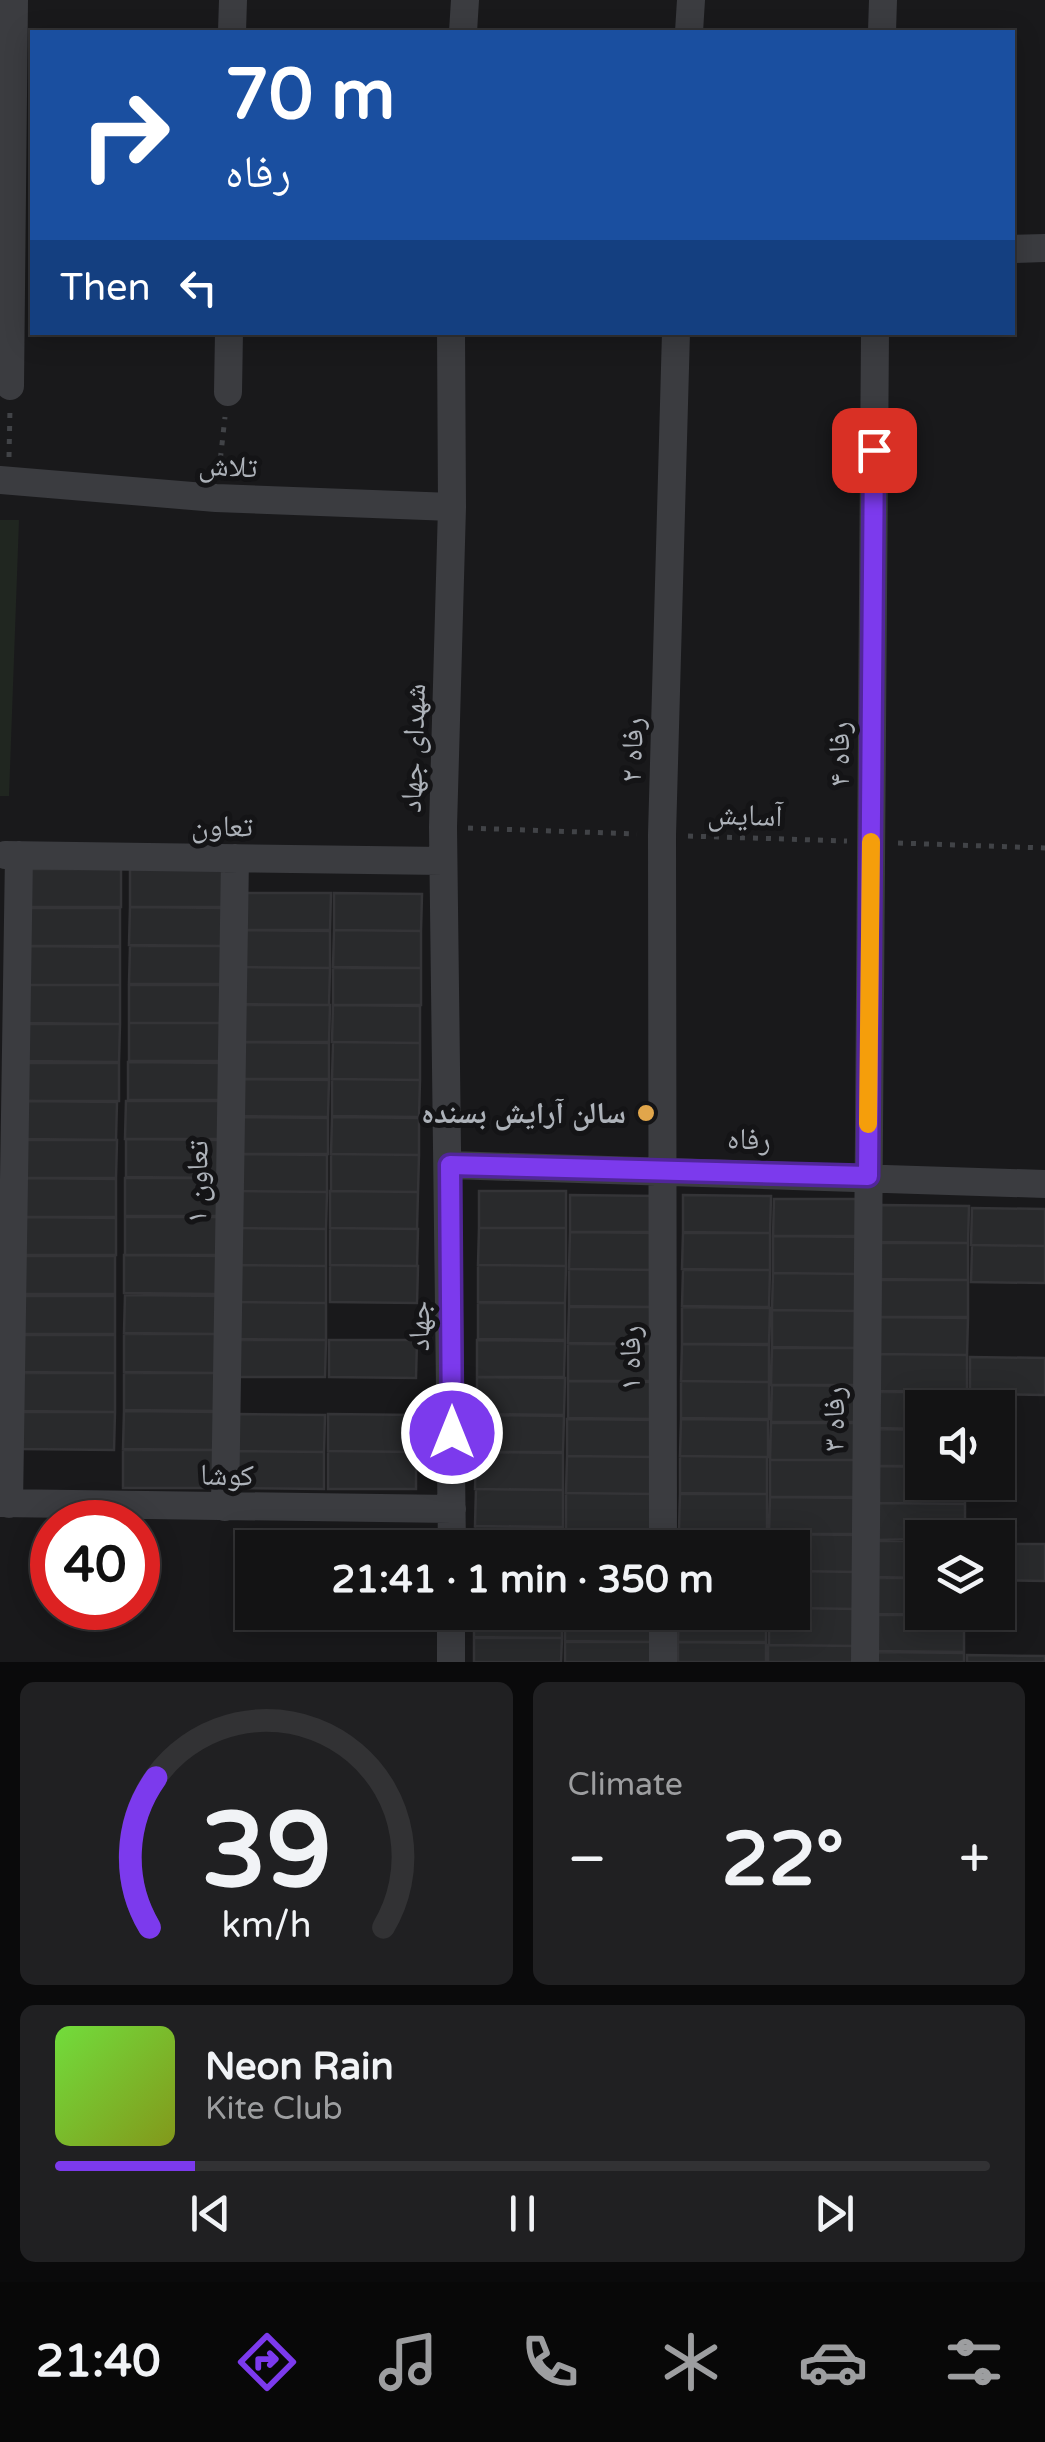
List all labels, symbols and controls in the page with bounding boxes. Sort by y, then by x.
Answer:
text: 70 m [225,54,395,138]
icon: right [60,70,190,200]
text: رفاه [225,146,291,200]
icon: left [171,260,226,315]
text: Then [60,265,151,311]
pin [832,408,917,493]
icon: arrive [847,423,902,478]
street label: تلاش [198,446,259,487]
street label: شهدای جهاد [393,683,434,813]
street label: رفاه ۲ [613,717,652,783]
street label: رفاه ۴ [821,721,858,787]
street label: آسایش [707,796,785,835]
street label: تعاون [191,807,253,846]
place label: سالن آرایش بسنده [421,1095,626,1132]
marker: سالن آرایش بسنده [635,1102,657,1124]
street label: رفاه [726,1120,772,1159]
street label: تعاون ۱ [178,1140,217,1224]
street label: جهاد [401,1301,438,1351]
street label: رفاه ۱ [612,1325,649,1391]
position arrow [400,1381,504,1485]
street label: رفاه ۳ [816,1386,853,1452]
map controls [905,1390,1015,1630]
button: sound [905,1390,1015,1500]
street label: کوشا [200,1457,254,1494]
speed limit sign: 40 [30,1500,160,1630]
button: layers [905,1520,1015,1630]
text: 21:41 · 1 min · 350 m [331,1557,714,1603]
text: Climate [568,1766,683,1804]
text: 39 [201,1790,332,1915]
text: 22° [722,1815,844,1905]
text: − [568,1827,607,1893]
text: + [959,1827,990,1893]
text: km/h [221,1904,311,1947]
text: Neon Rain [205,2044,394,2090]
text: Kite Club [205,2090,343,2128]
icon: previous [183,2186,238,2241]
icon: pause [495,2186,550,2241]
icon: next [807,2186,862,2241]
icon: directions [232,2327,302,2397]
icon: music [373,2327,443,2397]
icon: phone [515,2327,585,2397]
icon: climate [656,2327,726,2397]
icon: car [798,2327,868,2397]
icon: filters [939,2327,1009,2397]
text: 21:40 [36,2335,160,2389]

